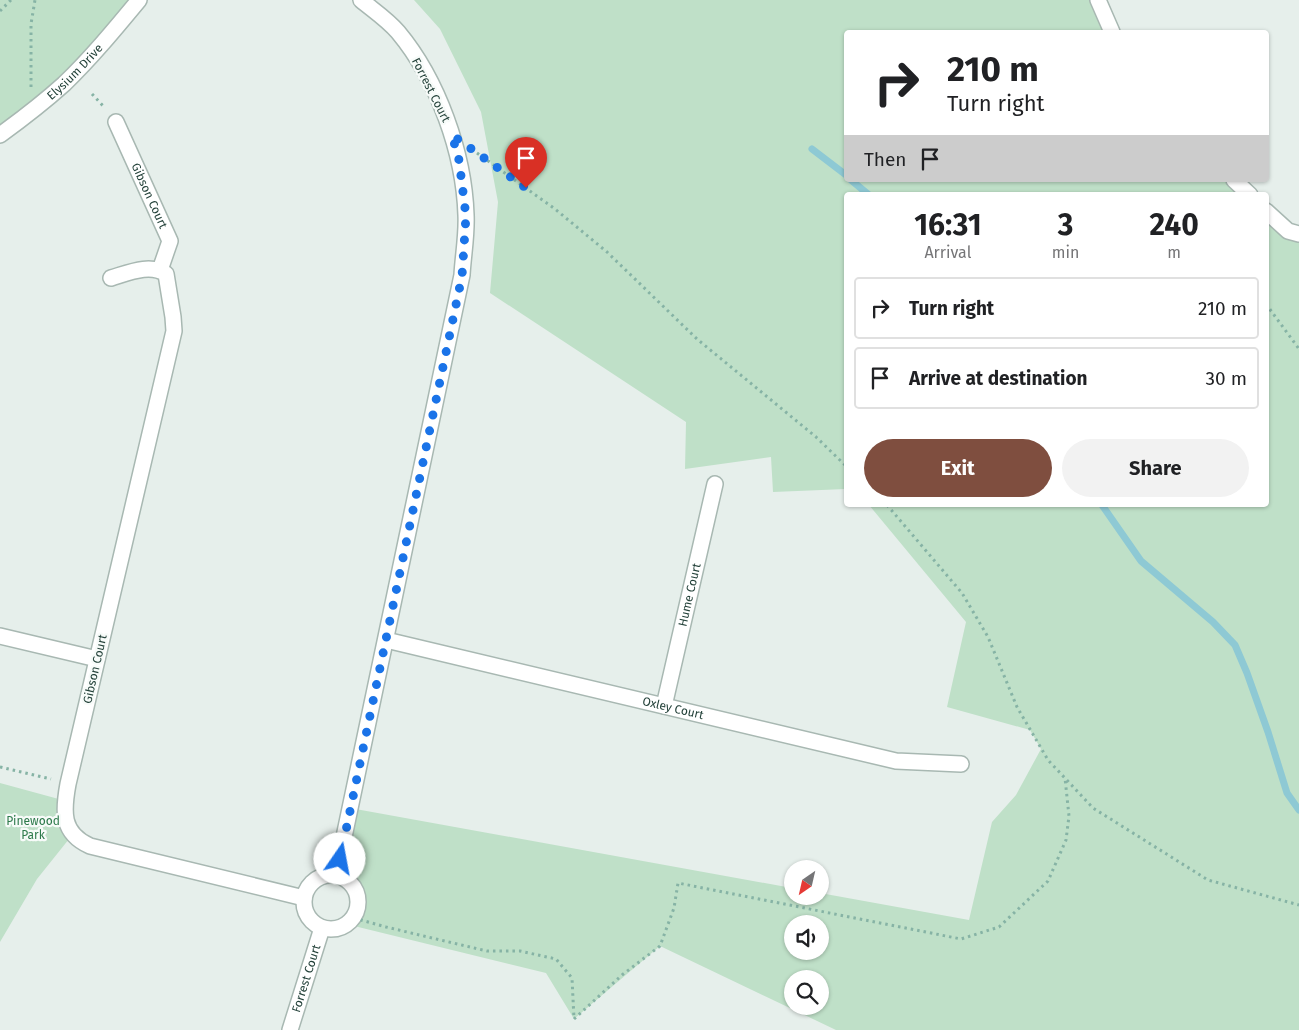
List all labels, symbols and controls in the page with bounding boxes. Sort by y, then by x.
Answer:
street label: Elysium Drive [44,41,106,103]
text: 210 m [947,48,1039,90]
icon: right [864,50,929,115]
street label: Forrest Court [409,55,454,125]
text: Turn right [947,90,1044,117]
pin [505,137,547,188]
icon: arrive [512,144,540,172]
icon: arrive [916,145,944,173]
text: Then [864,148,906,171]
street label: Gibson Court [129,161,171,231]
text: 16:31 [914,207,982,243]
text: 3 [1058,207,1073,243]
text: 240 [1150,207,1199,243]
text: Arrival [924,243,971,262]
text: min [1052,243,1079,262]
text: m [1167,243,1181,262]
icon: right [866,294,894,322]
text: Turn right [909,297,994,320]
text: 210 m [1198,297,1247,320]
icon: arrive [866,364,894,392]
text: Arrive at destination [909,367,1088,390]
text: 30 m [1206,367,1247,390]
button: Exit [864,439,1052,497]
button: Share [1062,439,1249,497]
street label: Hume Court [675,561,704,628]
street label: Gibson Court [80,633,110,705]
street label: Oxley Court [641,694,706,722]
park label: Pinewood Park [6,814,60,842]
position arrow [313,832,365,884]
north arrow [784,860,829,905]
map controls [784,860,829,1015]
button: sound [784,915,829,960]
street label: Forrest Court [289,942,324,1014]
button: search [784,970,829,1015]

